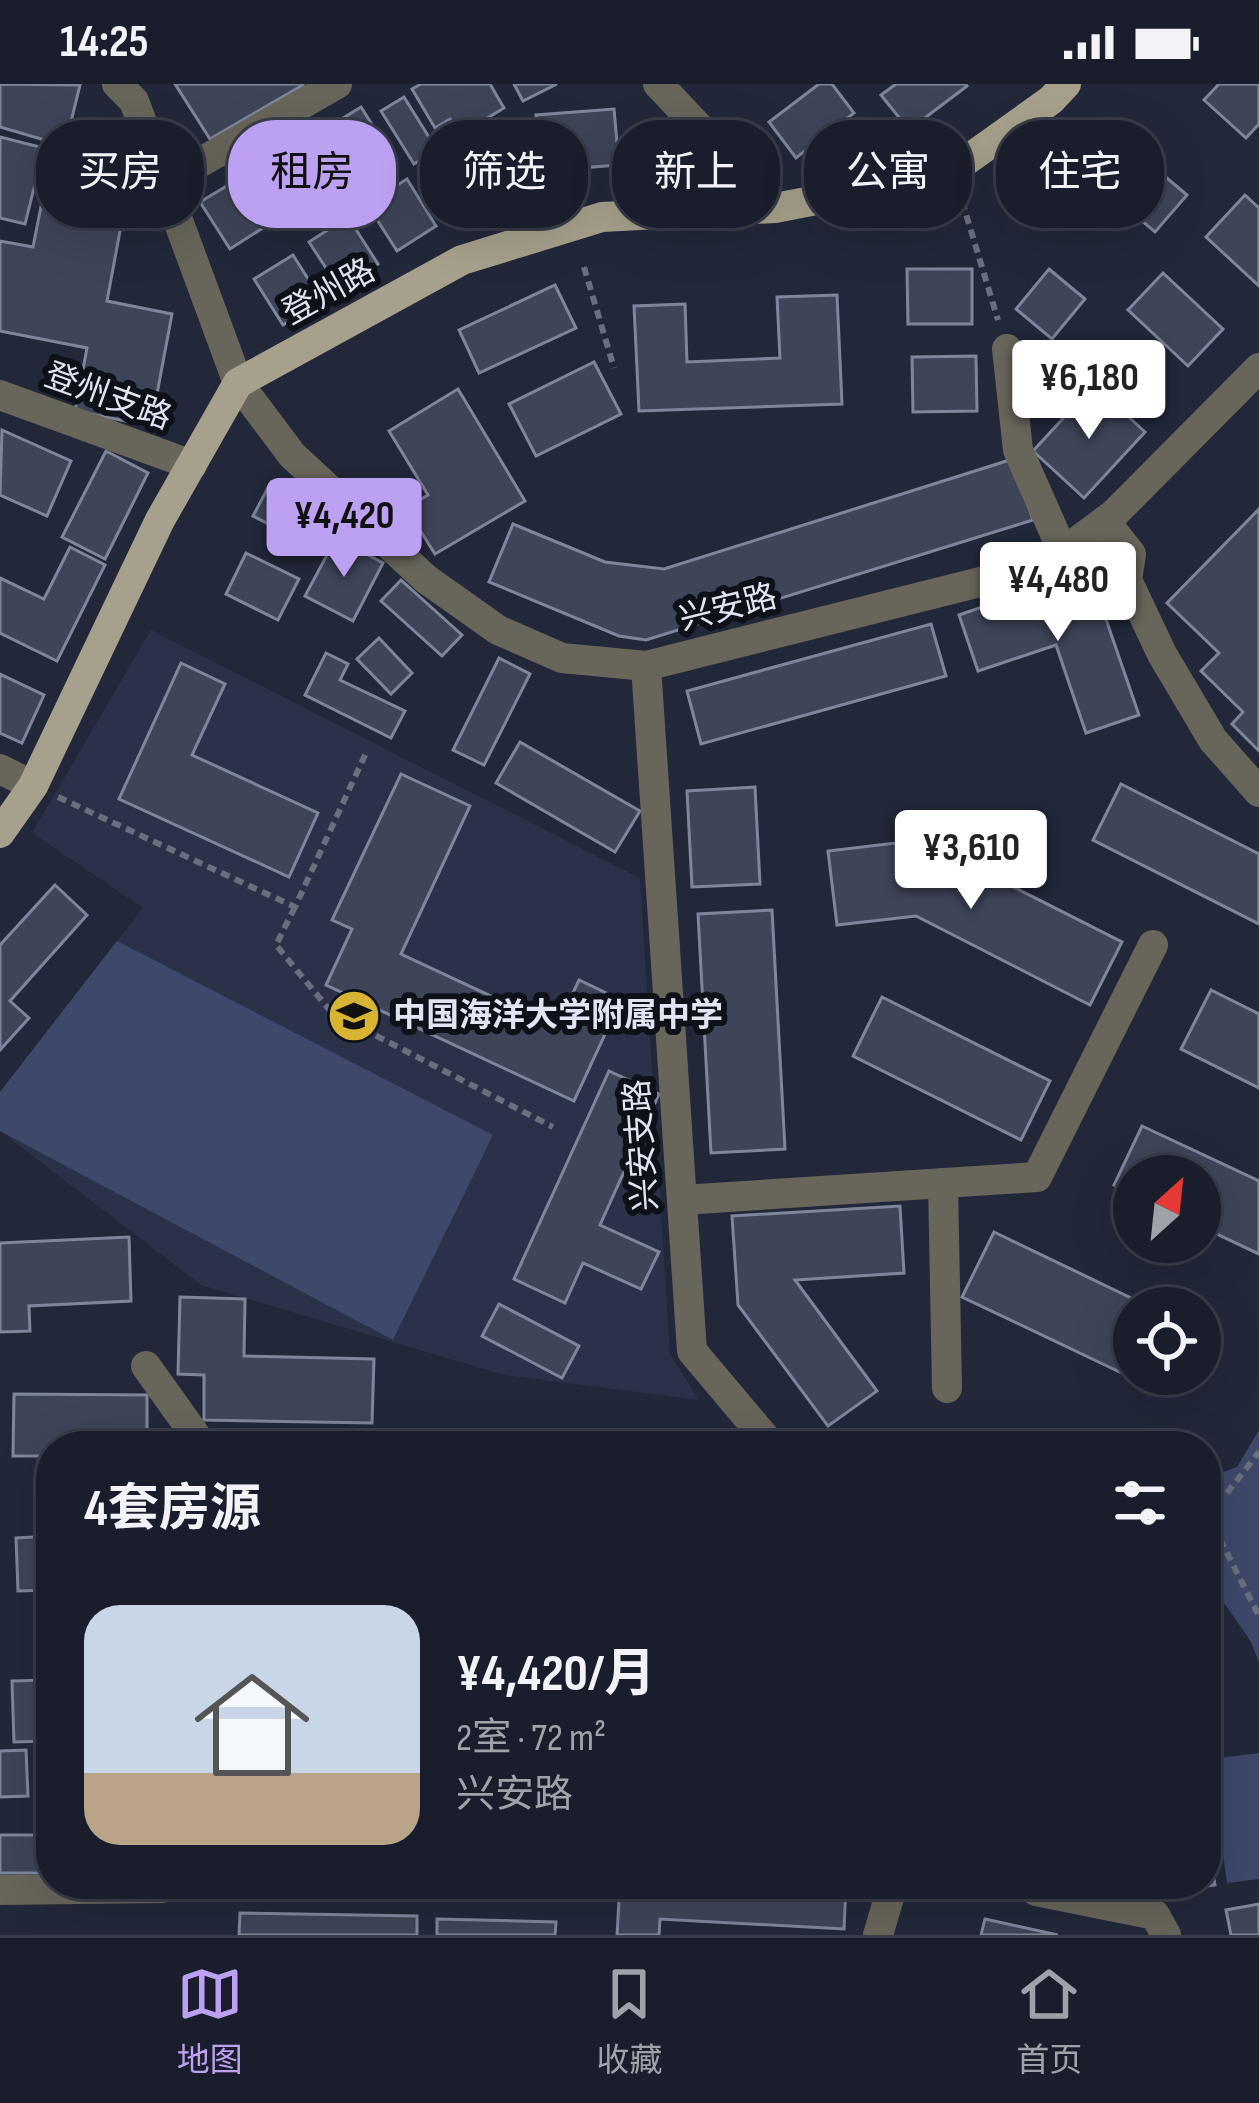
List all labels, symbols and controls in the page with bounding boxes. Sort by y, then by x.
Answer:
text: 14:25 [60,15,148,70]
chip: 买房 [36,120,204,228]
chip: 租房 [228,120,396,228]
chip: 筛选 [420,120,588,228]
chip: 新上 [612,120,780,228]
chip: 公寓 [804,120,972,228]
chip: 住宅 [996,120,1164,228]
street label: 登州路 [276,251,382,333]
pin: ¥6,180 [991,340,1187,442]
text: ¥6,180 [1039,355,1139,402]
street label: 登州支路 [39,356,177,438]
pin: ¥4,420 [246,478,442,580]
text: ¥4,420 [294,493,394,540]
pin: ¥4,480 [960,542,1156,644]
text: ¥4,480 [1007,557,1109,604]
street label: 兴安路 [675,577,781,639]
pin: ¥3,610 [873,810,1069,912]
text: ¥3,610 [922,825,1020,872]
school or university icon: 中国海洋大学附属中学 [326,988,382,1044]
place label: 中国海洋大学附属中学 [393,996,723,1036]
street label: 兴安支路 [617,1078,667,1212]
north arrow [1113,1155,1221,1263]
map controls [1113,1155,1221,1395]
button: locate [1113,1287,1221,1395]
icon: filters [1107,1470,1173,1536]
text: 4套房源 [84,1479,261,1540]
text: ¥4,420/月 [456,1644,656,1705]
icon: home [180,1653,324,1797]
text: 2室 · 72 m² [456,1715,606,1762]
text: 兴安路 [456,1772,573,1819]
tab: 地图 [177,1961,243,2081]
tab: 收藏 [596,1961,662,2081]
tab: 首页 [1016,1961,1082,2081]

